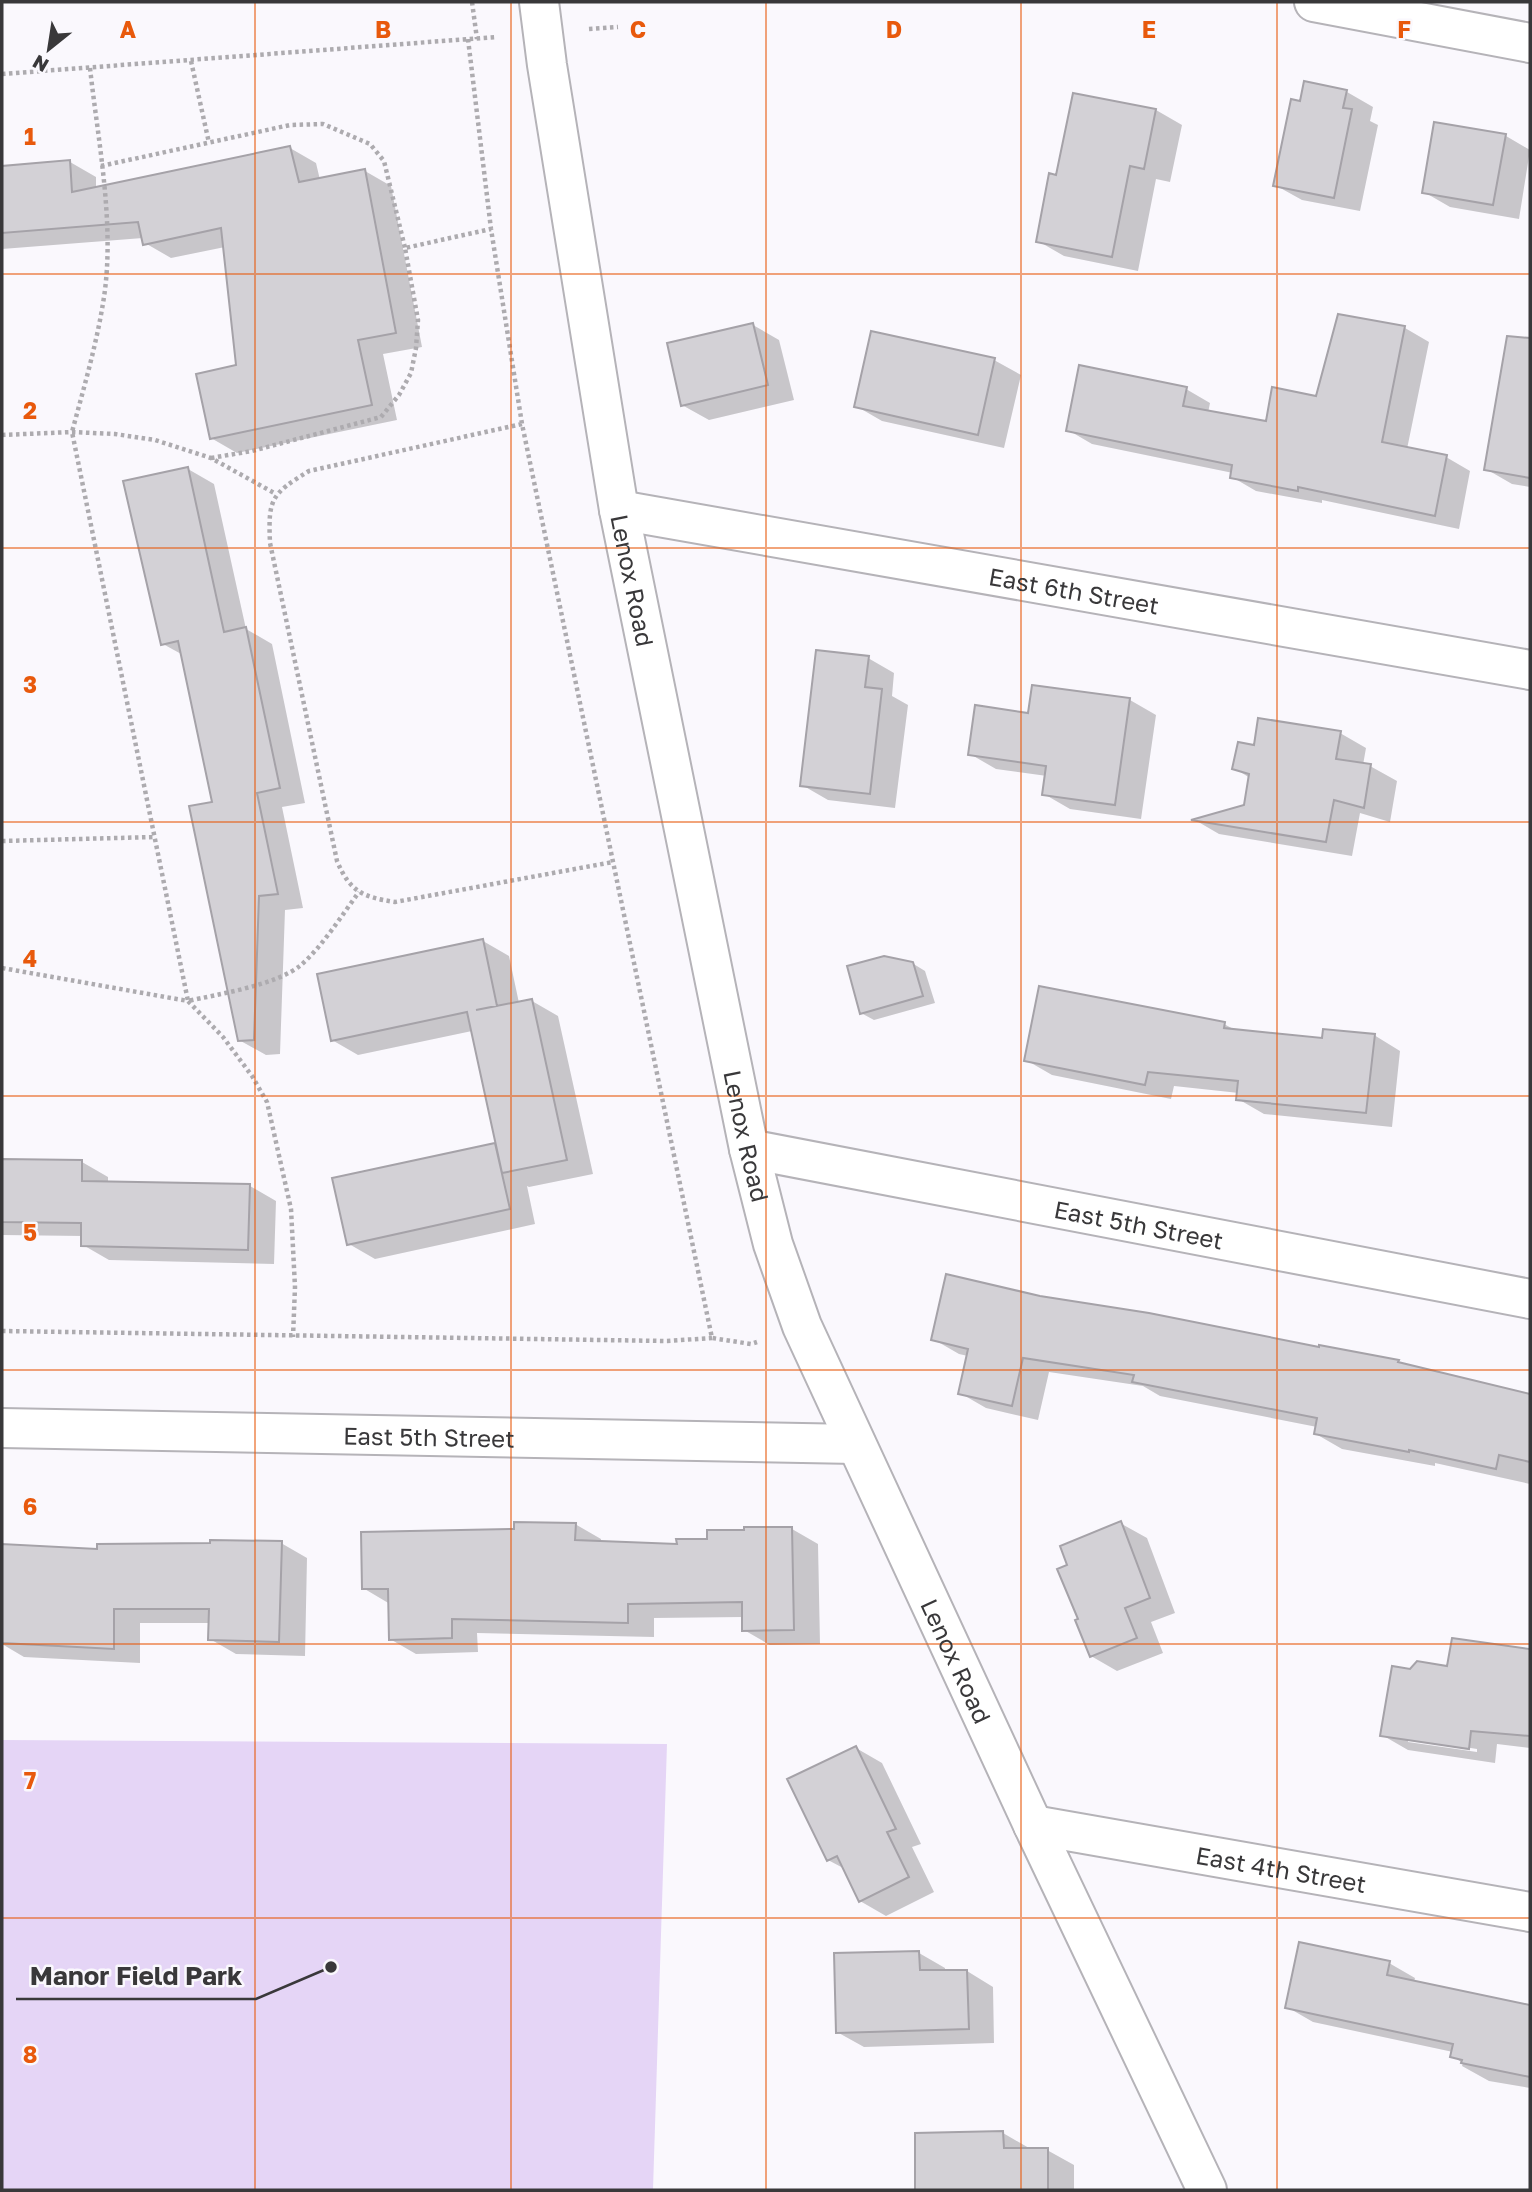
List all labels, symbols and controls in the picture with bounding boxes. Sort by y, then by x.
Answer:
north arrow [14,14,84,84]
text: A [120,15,137,43]
text: B [375,15,391,43]
text: C [630,15,646,43]
text: D [886,15,902,43]
text: E [1142,15,1156,43]
text: F [1397,15,1411,43]
text: N [28,51,52,78]
text: 1 [24,122,36,150]
text: 2 [23,396,37,424]
street label: Lenox Road [606,512,661,649]
street label: East 6th Street [987,561,1161,619]
text: 3 [23,670,37,698]
text: 4 [23,944,37,972]
street label: Lenox Road [719,1067,776,1205]
street label: East 5th Street [1052,1193,1226,1254]
text: 5 [23,1218,37,1246]
street label: East 5th Street [343,1420,515,1452]
text: 6 [23,1492,37,1520]
street label: Lenox Road [916,1594,998,1727]
text: 7 [24,1766,36,1794]
street label: East 4th Street [1194,1839,1369,1898]
callout: Manor Field Park [16,1952,256,1999]
text: Manor Field Park [30,1960,242,1991]
text: 8 [23,2040,37,2068]

